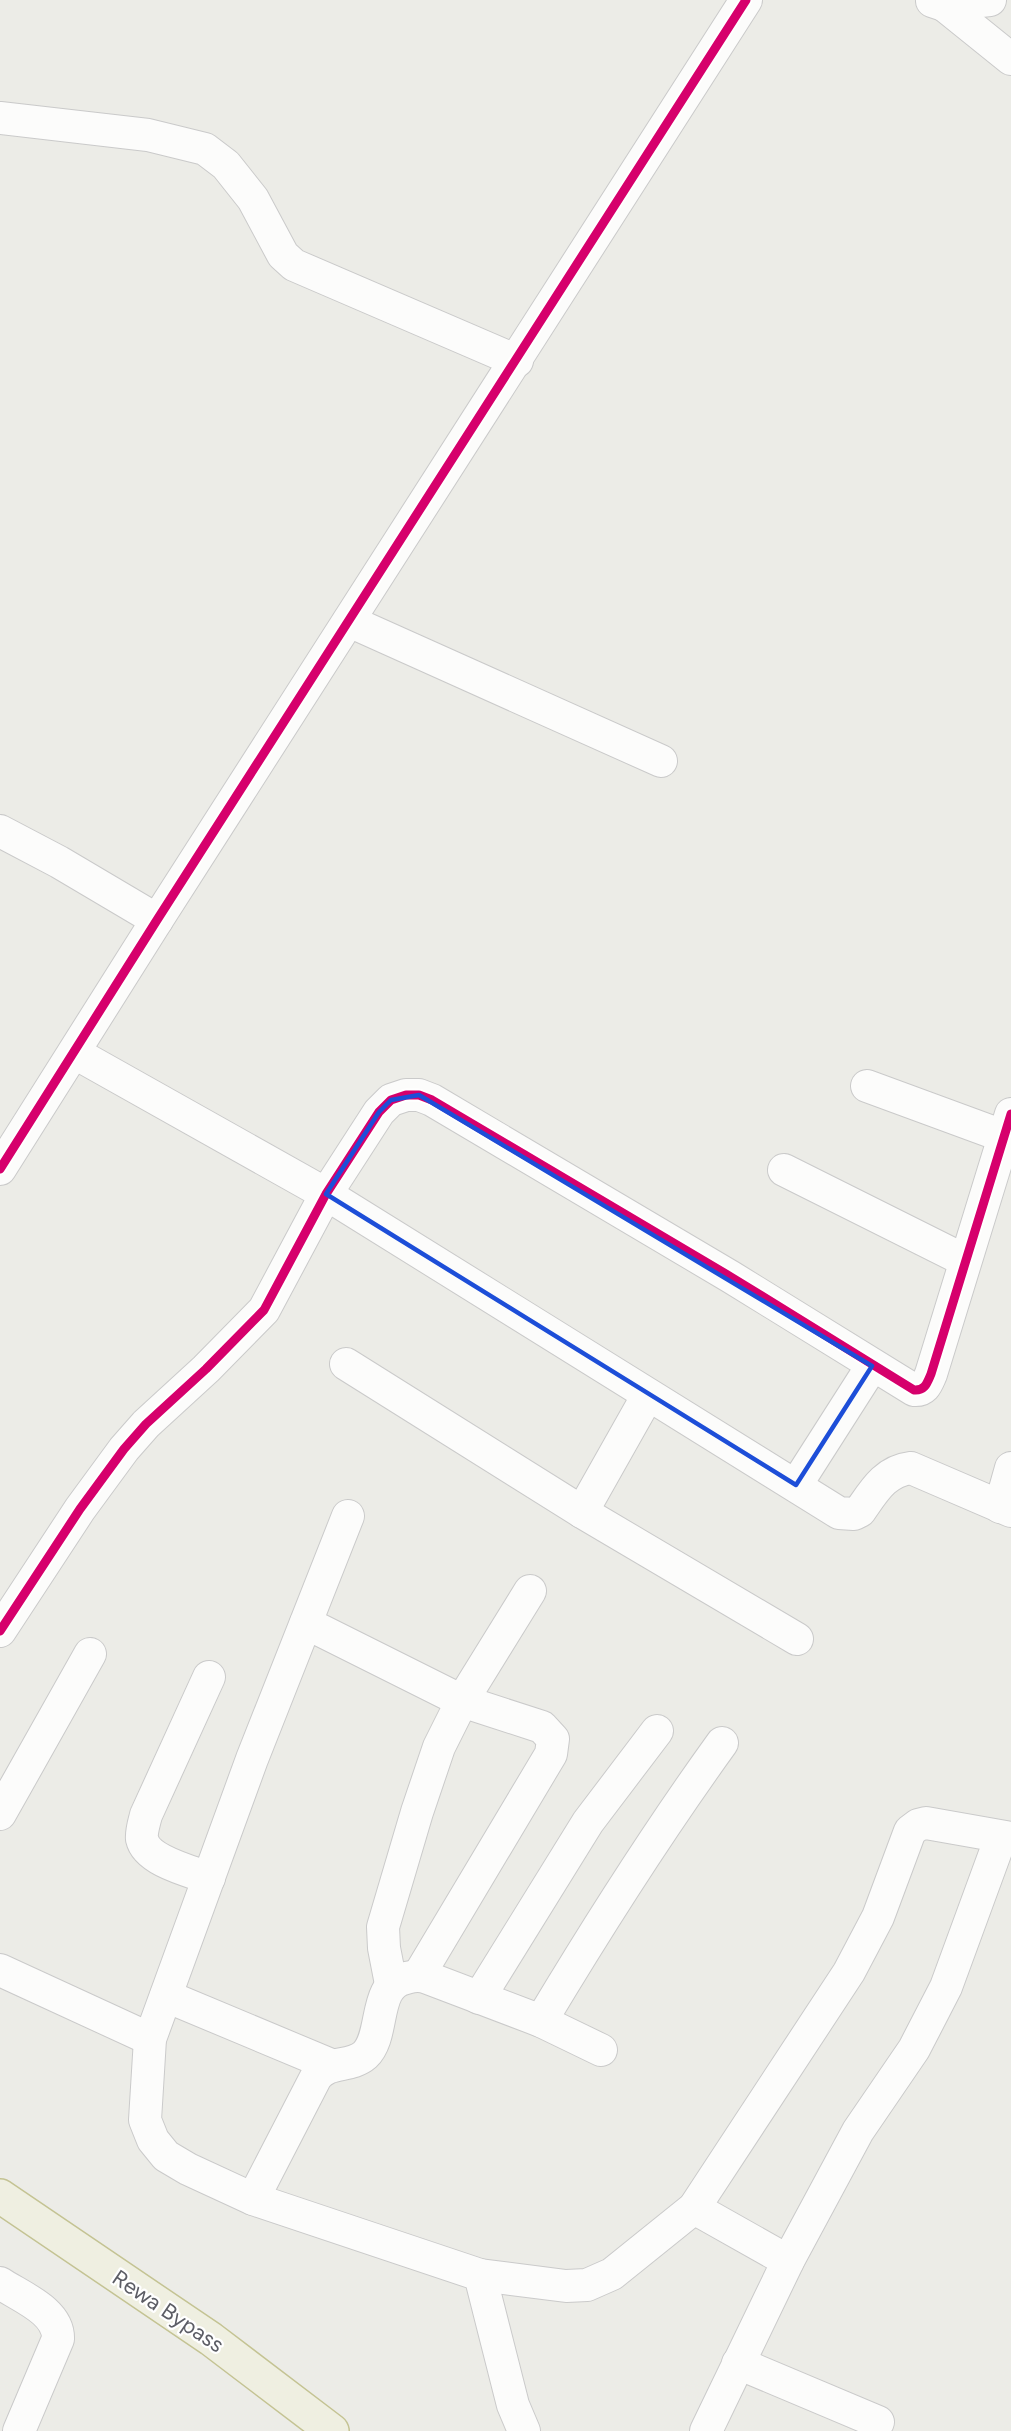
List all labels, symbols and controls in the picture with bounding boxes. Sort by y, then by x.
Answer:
street label: Rewa Bypass [107,2264,229,2358]

